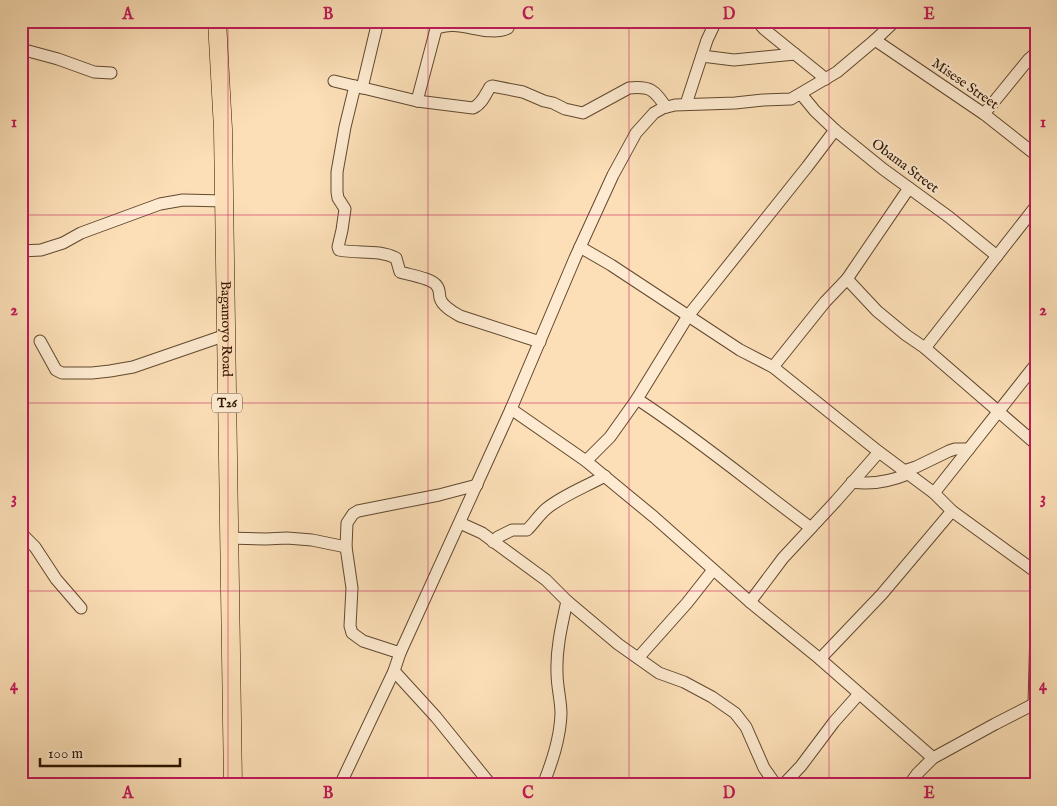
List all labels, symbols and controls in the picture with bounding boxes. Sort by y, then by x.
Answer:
text: A [122,5,135,25]
text: B [323,5,334,25]
text: C [522,5,534,25]
text: D [723,5,736,25]
text: E [923,5,935,25]
street label: Misese Street [928,54,1002,114]
text: 1 [11,113,17,133]
text: 1 [1040,113,1046,133]
street label: Obama Street [868,135,942,197]
street label: Bagamoyo Road [216,281,236,378]
text: 2 [10,301,18,321]
text: 2 [1039,301,1047,321]
road number: T26 [212,393,242,412]
text: 3 [11,489,17,509]
text: 3 [1040,489,1046,509]
text: 4 [10,676,19,696]
text: 4 [1039,676,1048,696]
scale bar [40,736,180,768]
text: 100 m [48,744,84,763]
text: A [122,784,135,804]
text: B [323,784,334,804]
text: C [522,784,534,804]
text: D [723,784,736,804]
text: E [923,784,935,804]

